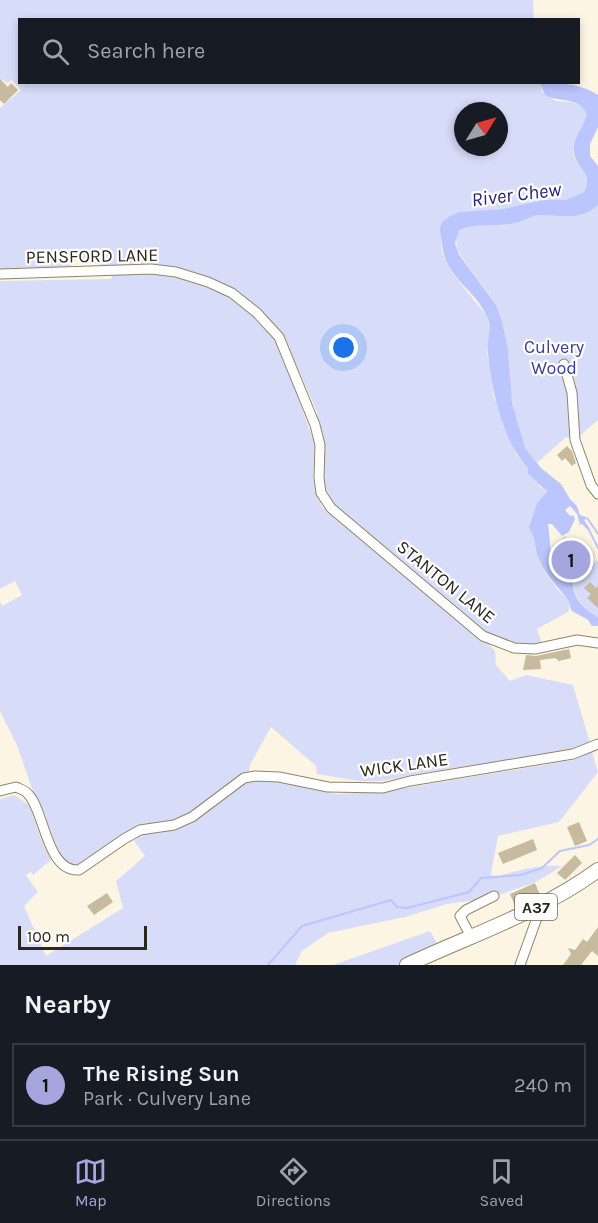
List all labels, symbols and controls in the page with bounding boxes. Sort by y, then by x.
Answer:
search box [18,18,580,84]
icon: search [39,35,72,68]
text: Search here [87,38,205,64]
north arrow [454,102,508,156]
water label: River Chew [470,177,563,211]
street label: PENSFORD LANE [25,244,159,268]
your location [329,333,358,362]
park label: Culvery Wood [524,336,585,379]
street label: STANTON LANE [392,536,500,628]
pin: 1 [552,538,590,582]
street label: WICK LANE [359,748,449,782]
road number: A37 [515,894,557,920]
scale bar [18,923,147,950]
text: 100 m [27,927,70,946]
text: Nearby [24,989,111,1020]
text: The Rising Sun [83,1061,239,1087]
text: 1 [42,1074,49,1097]
text: 240 m [514,1074,572,1097]
text: Park · Culvery Lane [83,1087,251,1110]
tab: Map [74,1155,107,1210]
tab: Directions [256,1155,331,1210]
tab: Saved [480,1155,524,1210]

